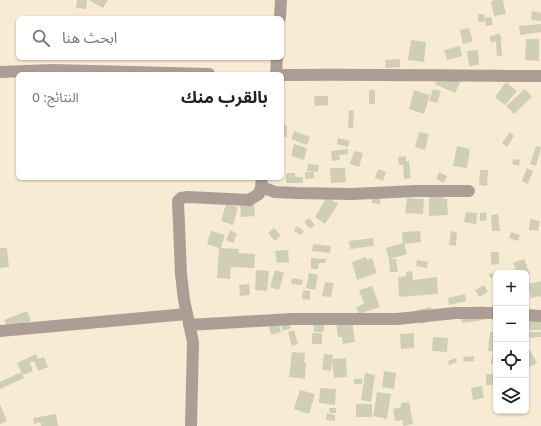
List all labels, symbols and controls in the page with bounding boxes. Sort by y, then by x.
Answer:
search box [16,16,284,60]
icon: search [30,27,52,49]
text: ابحث هنا [62,28,117,46]
text: بالقرب منك [181,86,268,107]
text: النتائج: 0 [32,89,79,105]
map controls [493,270,529,414]
button: + [493,270,529,306]
button: − [493,306,529,342]
button: locate [493,342,529,378]
button: layers [493,378,529,414]

